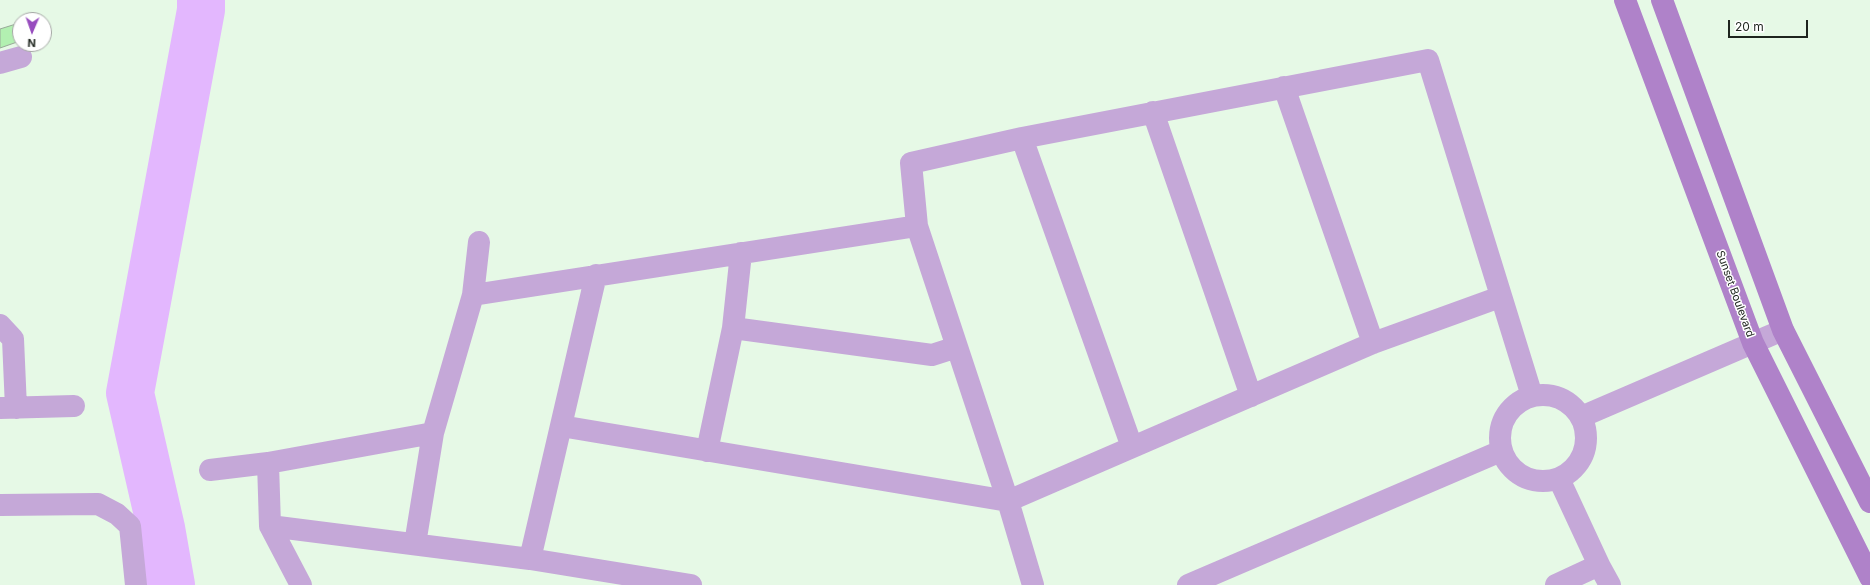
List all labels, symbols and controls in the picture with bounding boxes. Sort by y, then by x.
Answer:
north arrow [12,12,52,52]
scale bar [1730,12,1810,38]
text: 20 m [1735,19,1764,34]
text: N [27,36,36,50]
street label: Sunset Boulevard [1713,249,1757,339]

